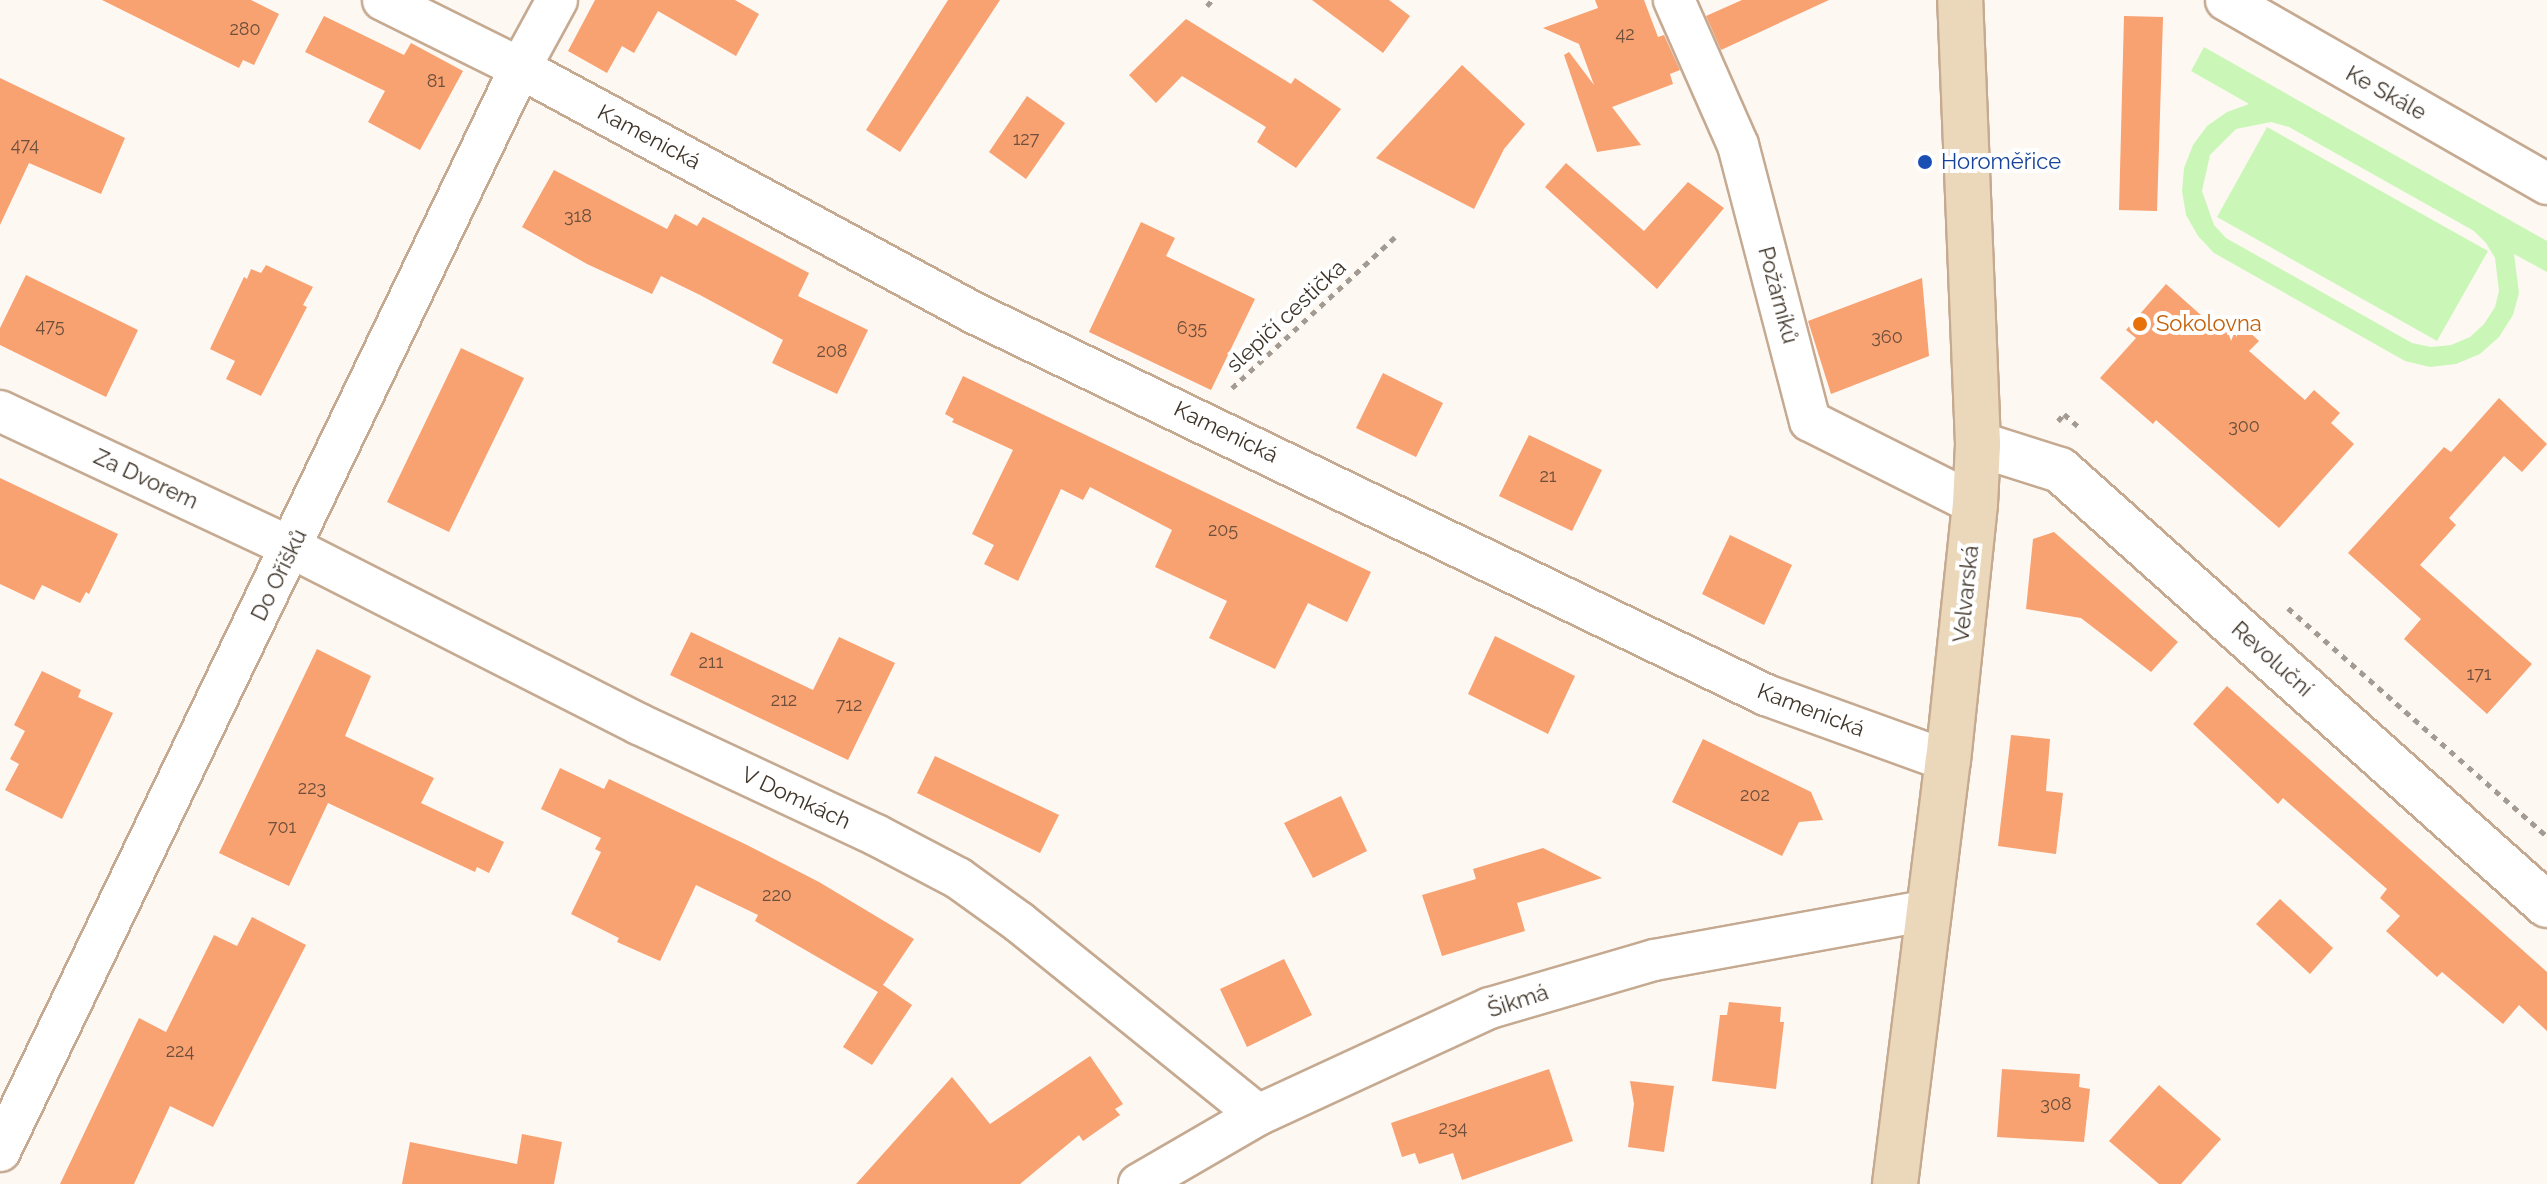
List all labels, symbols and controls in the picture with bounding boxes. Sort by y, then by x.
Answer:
house number: 280 [229,18,261,40]
house number: 42 [1615,23,1635,45]
street label: Ke Skále [2341,60,2431,126]
house number: 81 [427,70,445,92]
street label: Kamenická [593,99,705,175]
house number: 127 [1013,128,1039,150]
house number: 474 [11,134,39,156]
place label: Horoměřice [1941,149,2061,175]
marker: Horoměřice [1916,153,1934,171]
house number: 318 [564,205,592,227]
street label: Požárníků [1752,244,1804,346]
street label: slepičí cestička [1221,254,1351,378]
place label: Sokolovna [2156,311,2262,337]
house number: 475 [36,315,64,337]
marker: Sokolovna [2131,315,2149,333]
house number: 635 [1177,317,1207,339]
house number: 360 [1871,326,1903,348]
house number: 208 [816,340,848,362]
street label: Kamenická [1170,395,1282,469]
house number: 300 [2228,415,2260,437]
street label: Za Dvorem [90,443,202,515]
house number: 21 [1539,465,1557,487]
house number: 205 [1208,519,1238,541]
street label: Do Oříšků [245,525,313,625]
street label: Velvarská [1948,544,1984,644]
street label: Revoluční [2226,616,2318,702]
house number: 211 [699,651,723,673]
house number: 171 [2467,663,2491,685]
street label: Kamenická [1754,678,1868,742]
house number: 212 [771,689,797,711]
house number: 712 [836,694,862,716]
street label: V Domkách [737,761,855,835]
house number: 223 [298,777,326,799]
house number: 202 [1740,784,1770,806]
house number: 701 [268,816,296,838]
house number: 220 [762,884,792,906]
street label: Šikmá [1484,979,1552,1023]
house number: 224 [166,1040,194,1062]
house number: 308 [2040,1093,2072,1115]
house number: 234 [1439,1117,1467,1139]

